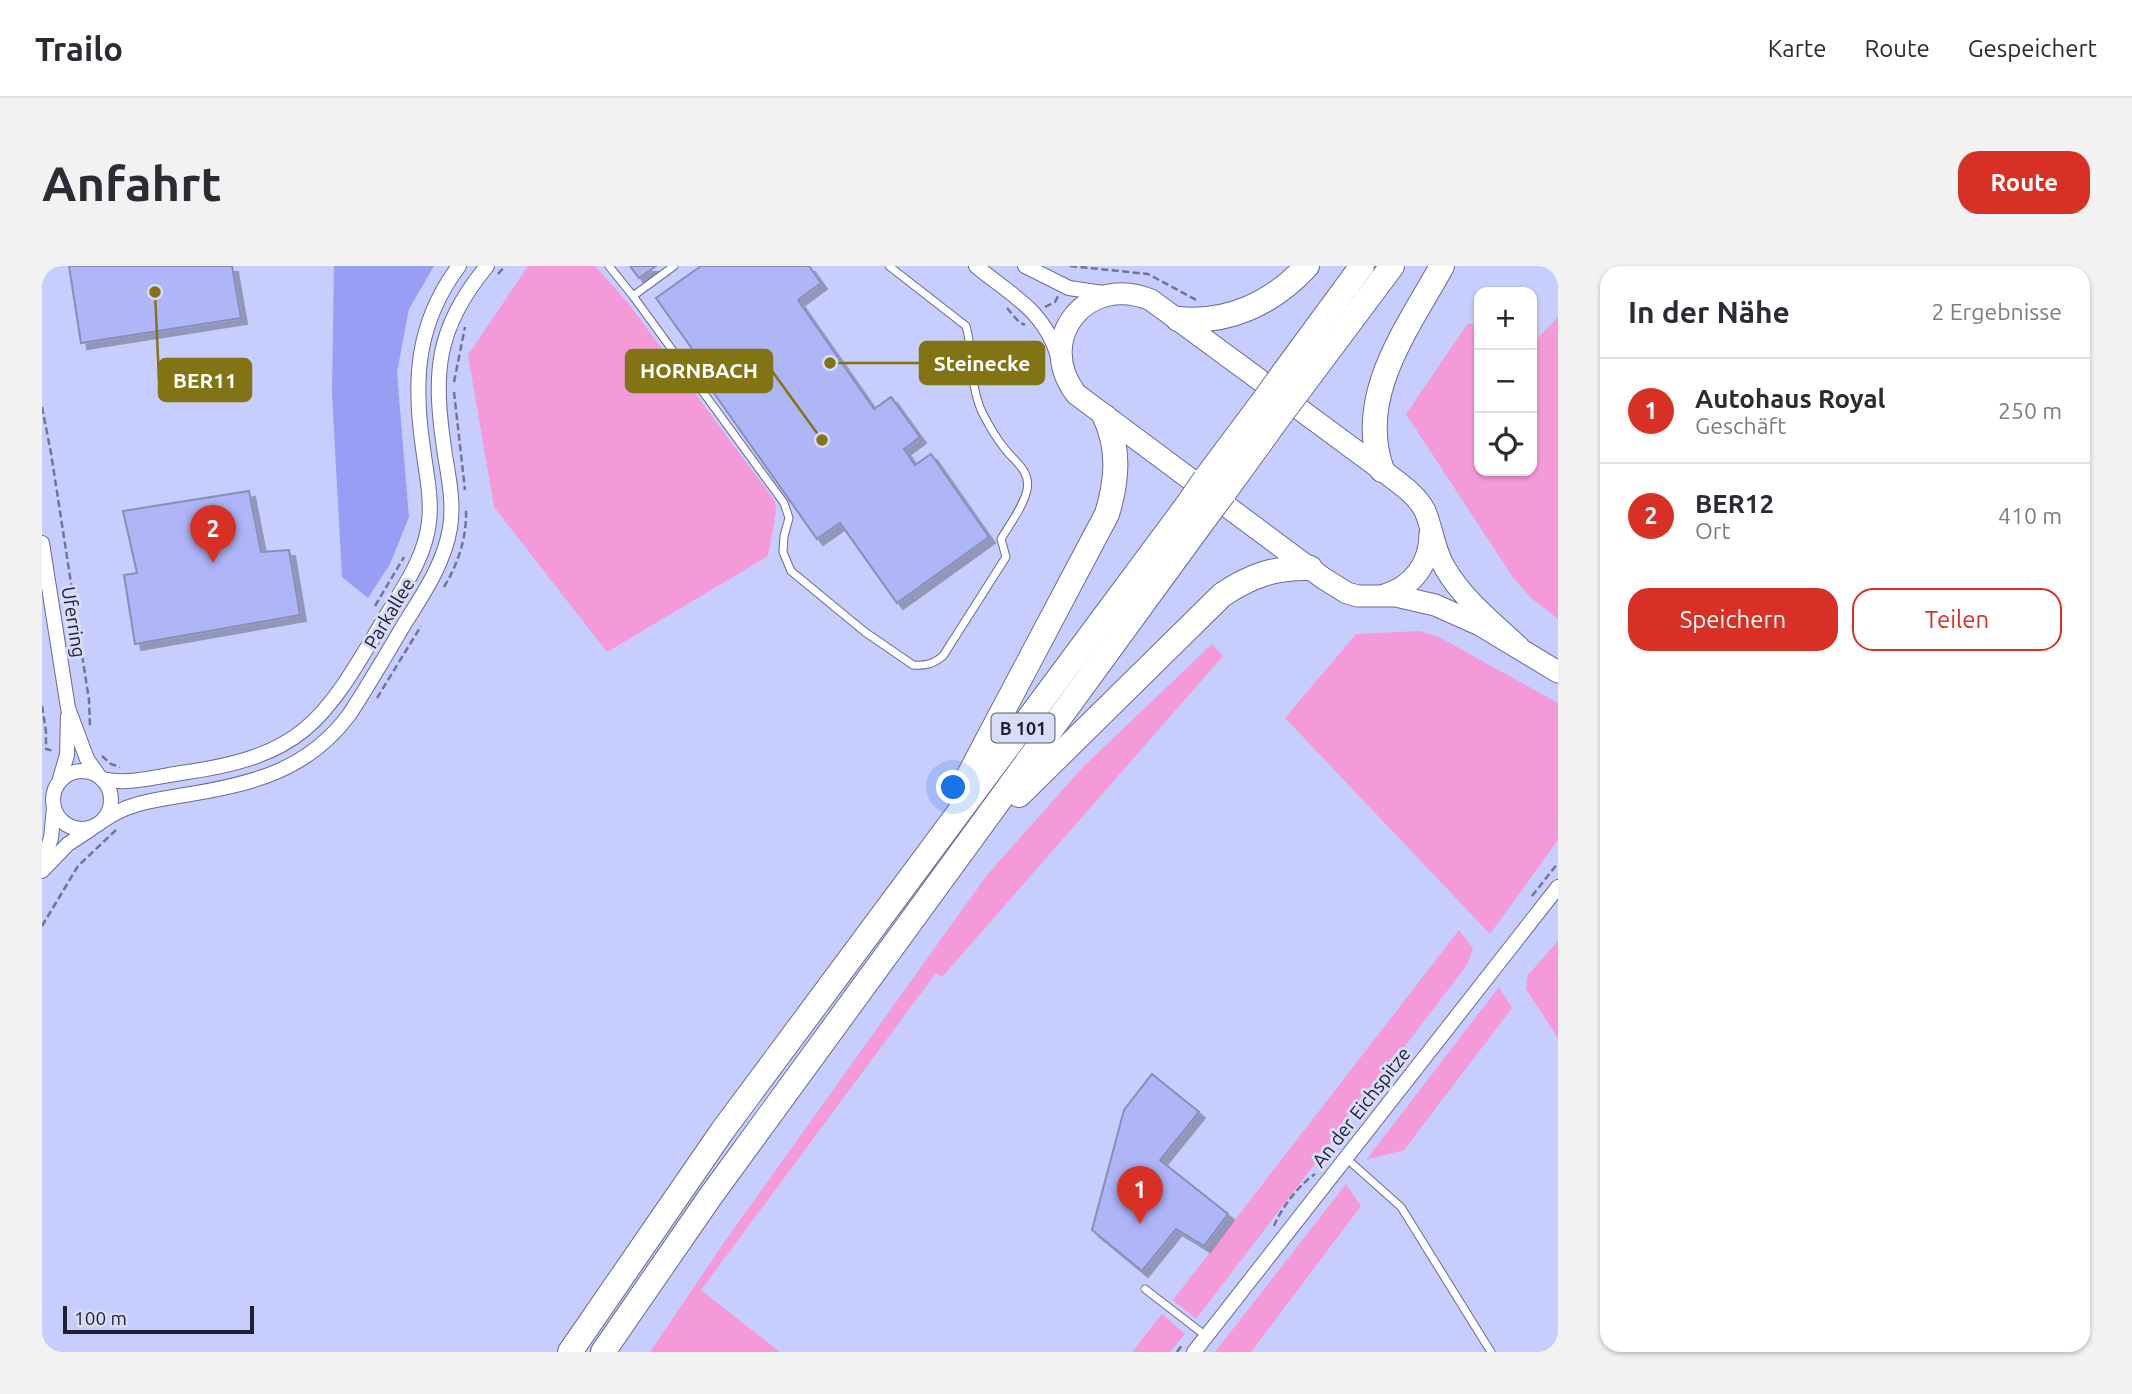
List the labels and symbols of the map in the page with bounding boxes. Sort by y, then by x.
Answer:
callout: Steinecke [920,342,1044,384]
callout: HORNBACH [626,350,772,392]
text: Steinecke [934,351,1030,375]
text: HORNBACH [640,358,758,382]
callout: BER11 [159,359,251,401]
text: BER11 [173,368,237,392]
pin: 2 [190,505,236,563]
street label: Parkallee [359,574,419,652]
street label: Uferring [58,585,90,659]
road number: B 101 [992,714,1054,742]
your location [936,770,970,804]
street label: An der Eichspitze [1307,1043,1415,1171]
pin: 1 [1117,1166,1163,1224]
scale bar [63,1303,254,1335]

